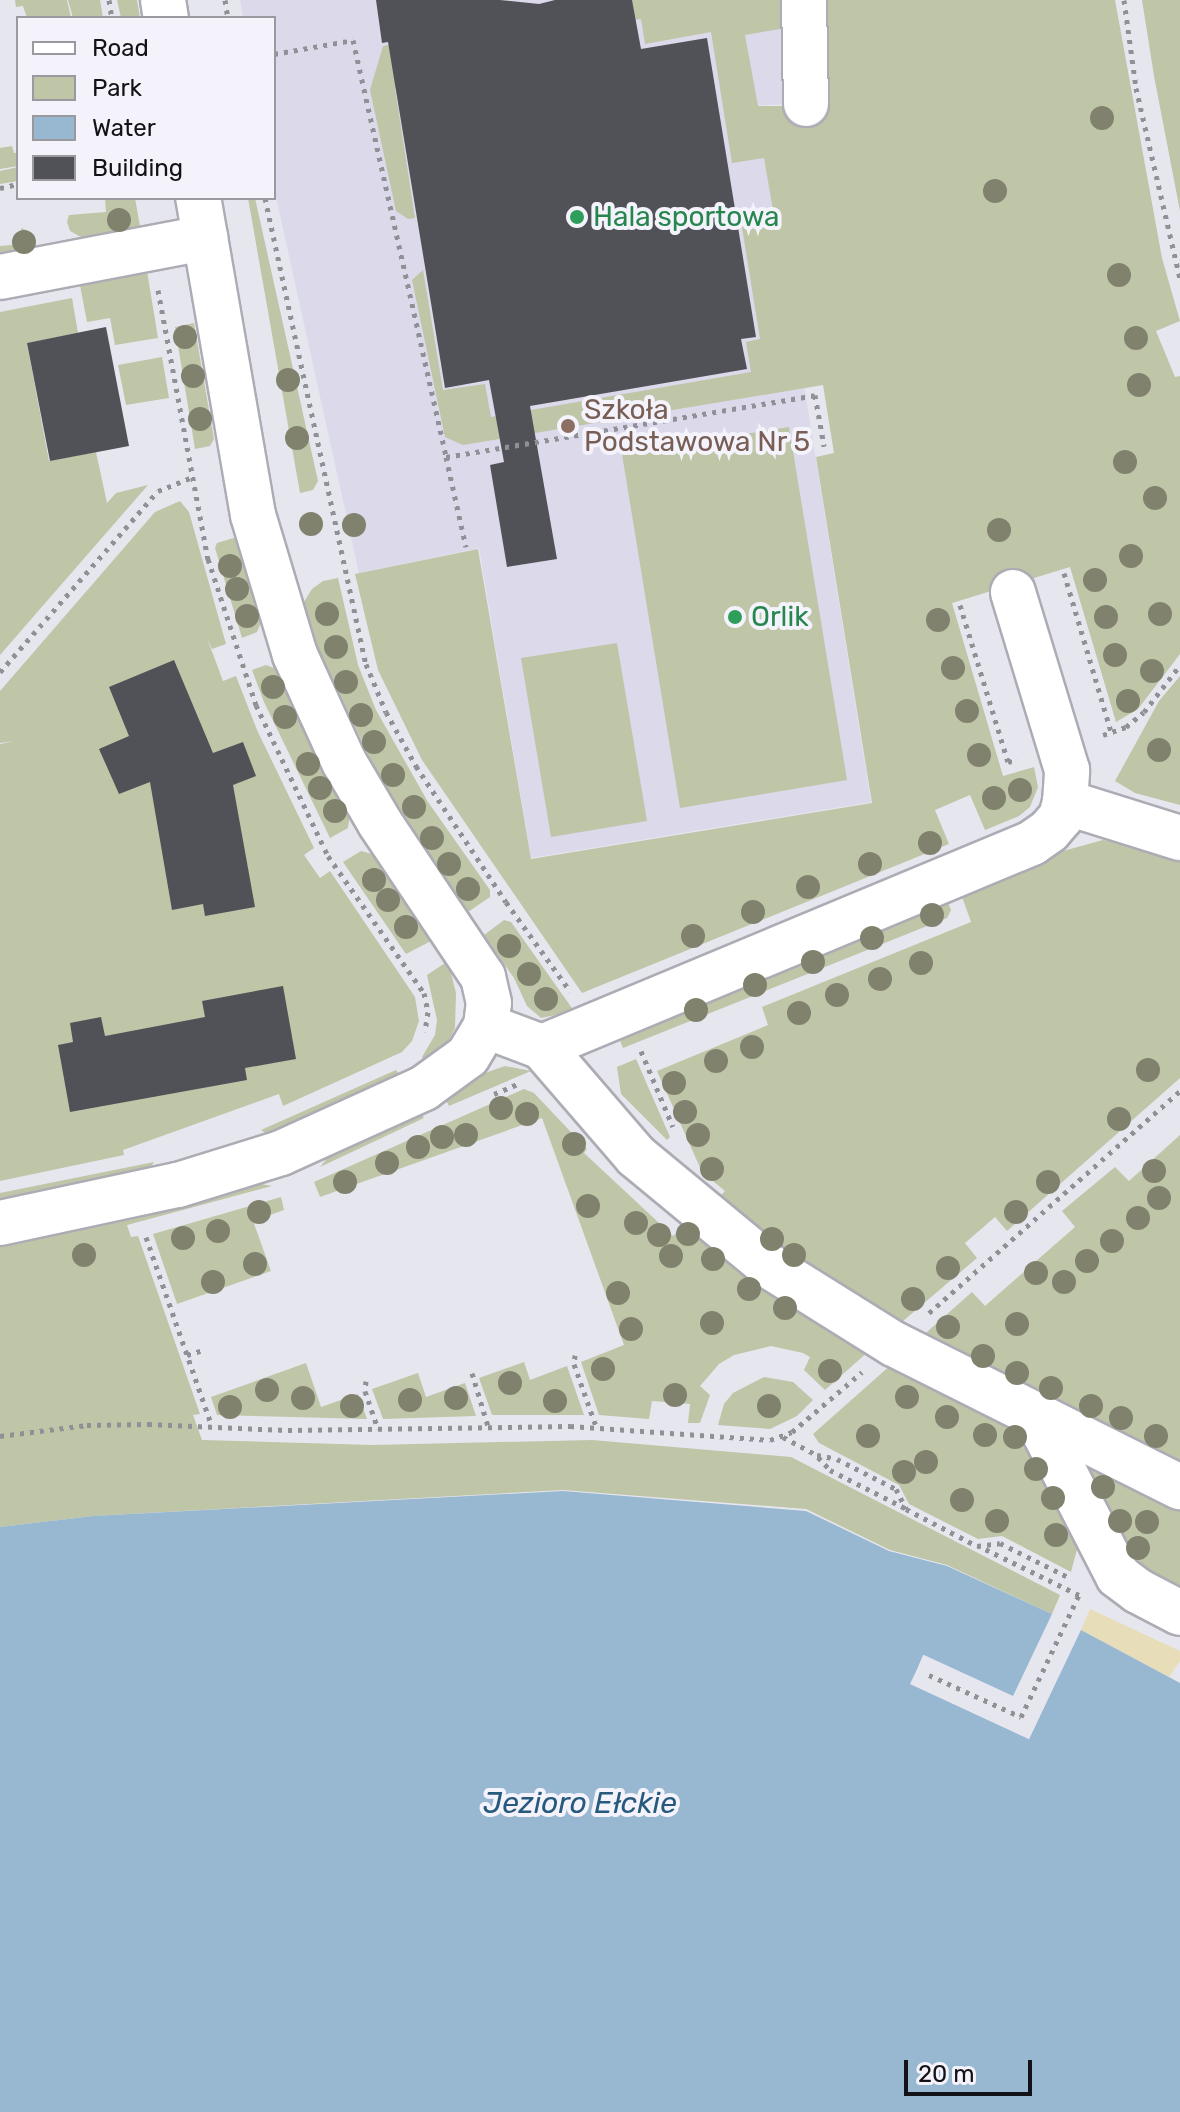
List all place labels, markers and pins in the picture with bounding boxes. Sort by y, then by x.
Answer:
place label: Hala sportowa [593,200,779,234]
marker: Hala sportowa [568,208,586,226]
place label: Szkoła Podstawowa Nr 5 [584,393,811,459]
marker: Szkoła Podstawowa Nr 5 [559,417,577,435]
place label: Orlik [751,600,809,634]
marker: Orlik [726,608,744,626]

